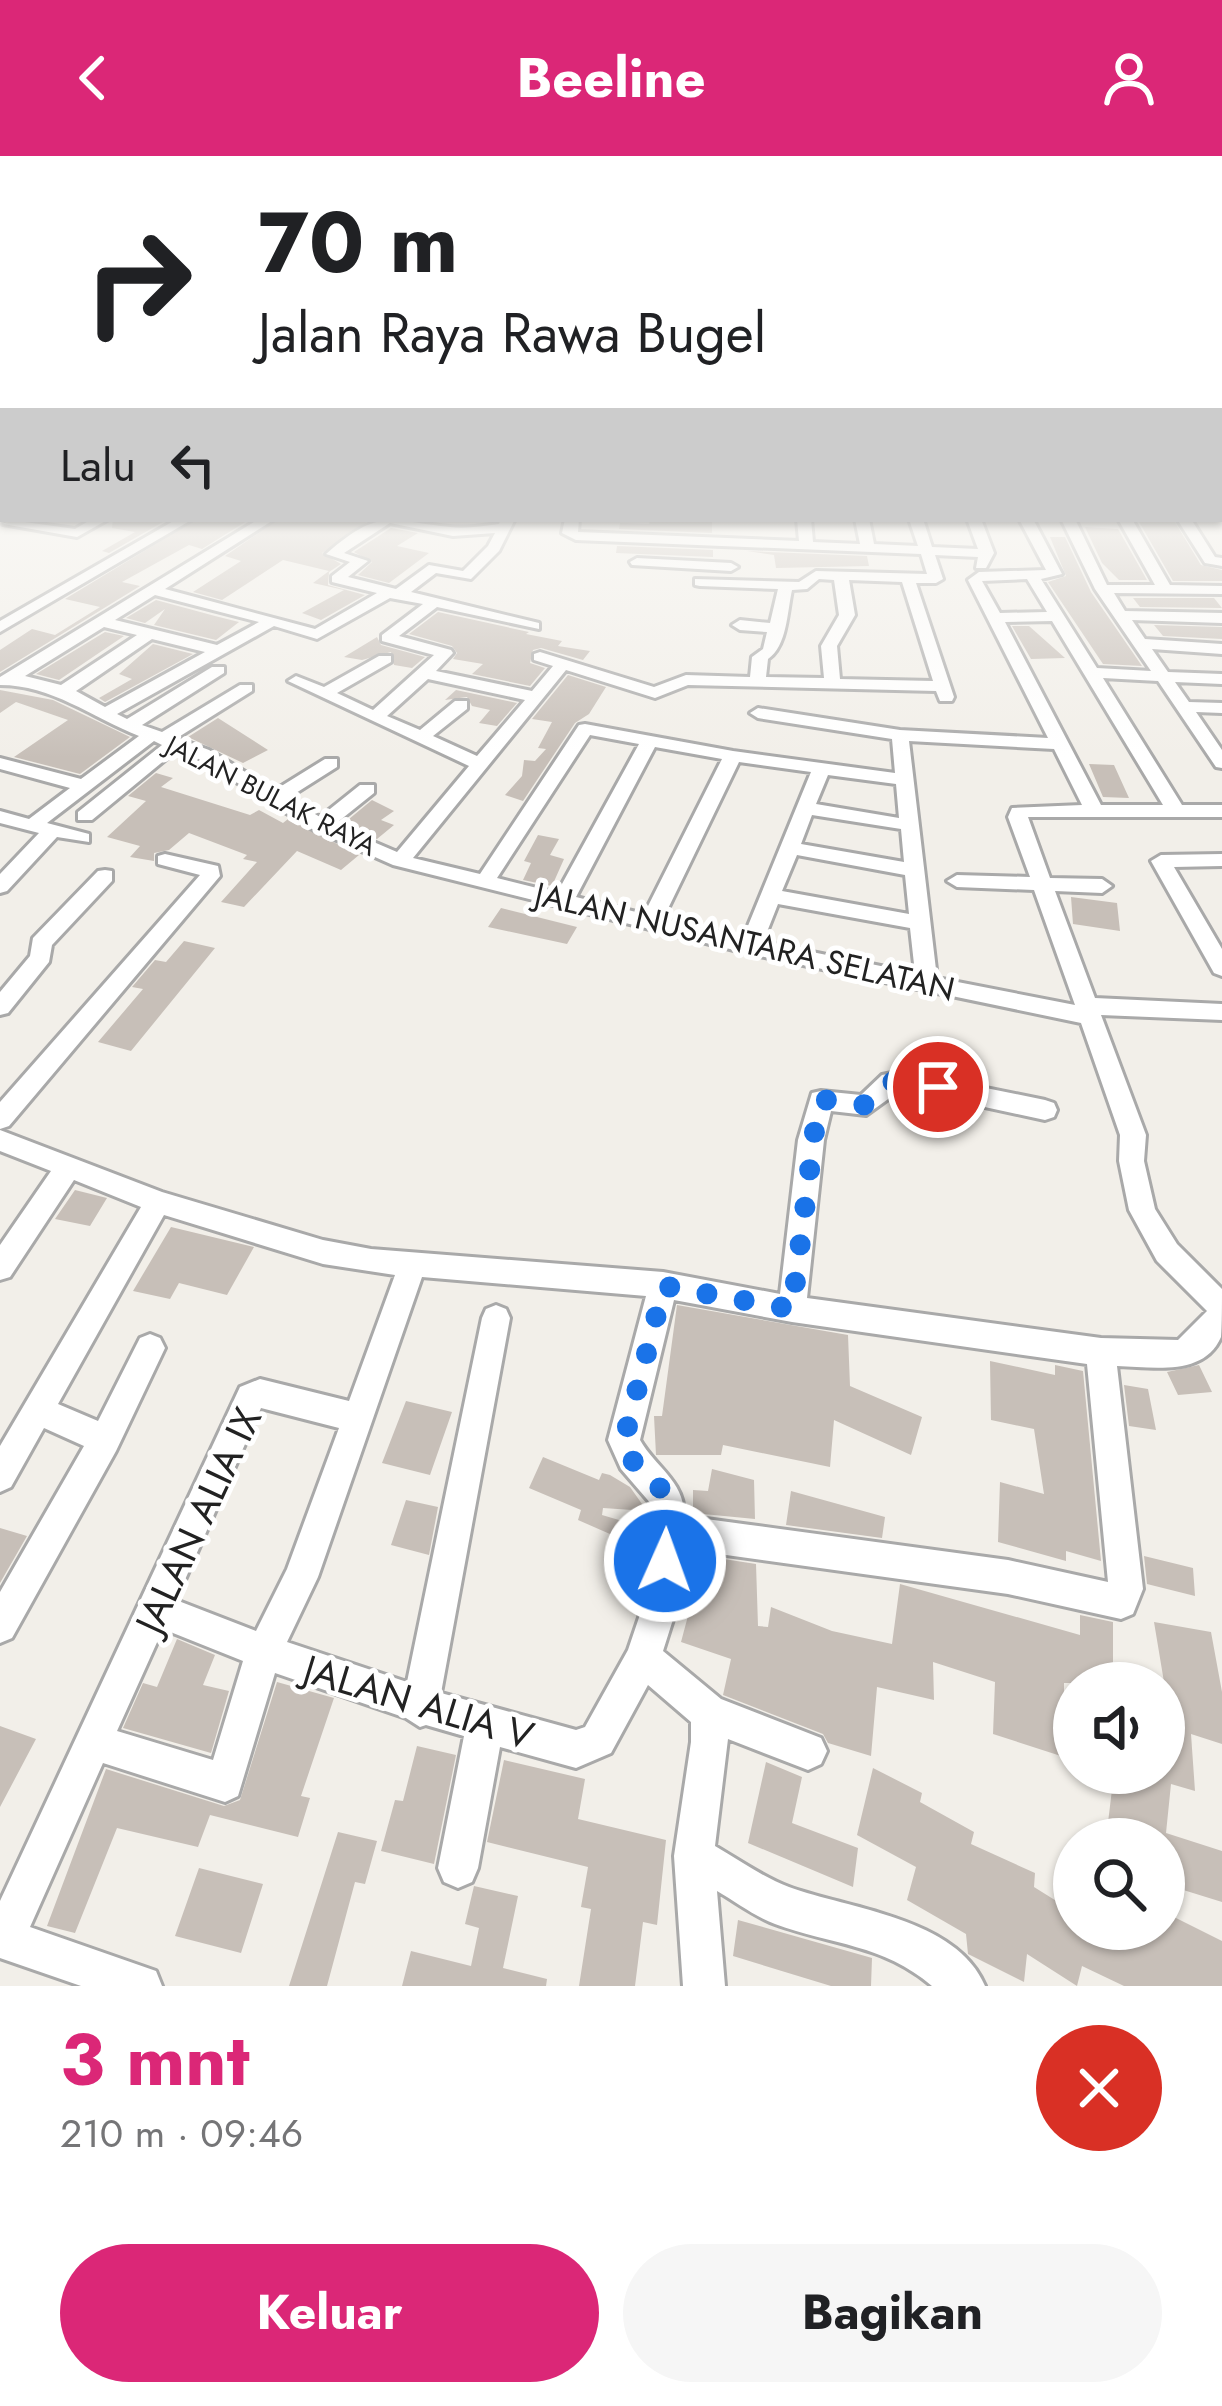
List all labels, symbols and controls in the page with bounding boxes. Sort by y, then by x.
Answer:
text: Beeline [516,39,706,117]
icon: back [60,45,126,111]
icon: person [1096,45,1162,111]
text: 70 m [258,182,458,304]
icon: right [60,204,216,360]
text: Jalan Raya Rawa Bugel [258,294,766,372]
icon: left [160,432,226,498]
text: Lalu [60,433,136,498]
street label: JALAN BULAK RAYA [157,724,383,866]
street label: JALAN NUSANTARA SELATAN [527,869,959,1013]
pin [887,1036,989,1138]
icon: arrive [905,1054,971,1120]
street label: JALAN ALIA IX [119,1398,276,1647]
position arrow [602,1498,728,1624]
street label: JALAN ALIA V [292,1639,541,1765]
map controls [1053,1662,1185,1950]
button: sound [1053,1662,1185,1794]
button: search [1053,1818,1185,1950]
text: 3 mnt [60,2008,250,2112]
button: close [1036,2025,1162,2151]
text: 210 m · 09:46 [60,2105,303,2162]
button: Keluar [60,2244,599,2382]
button: Bagikan [623,2244,1162,2382]

